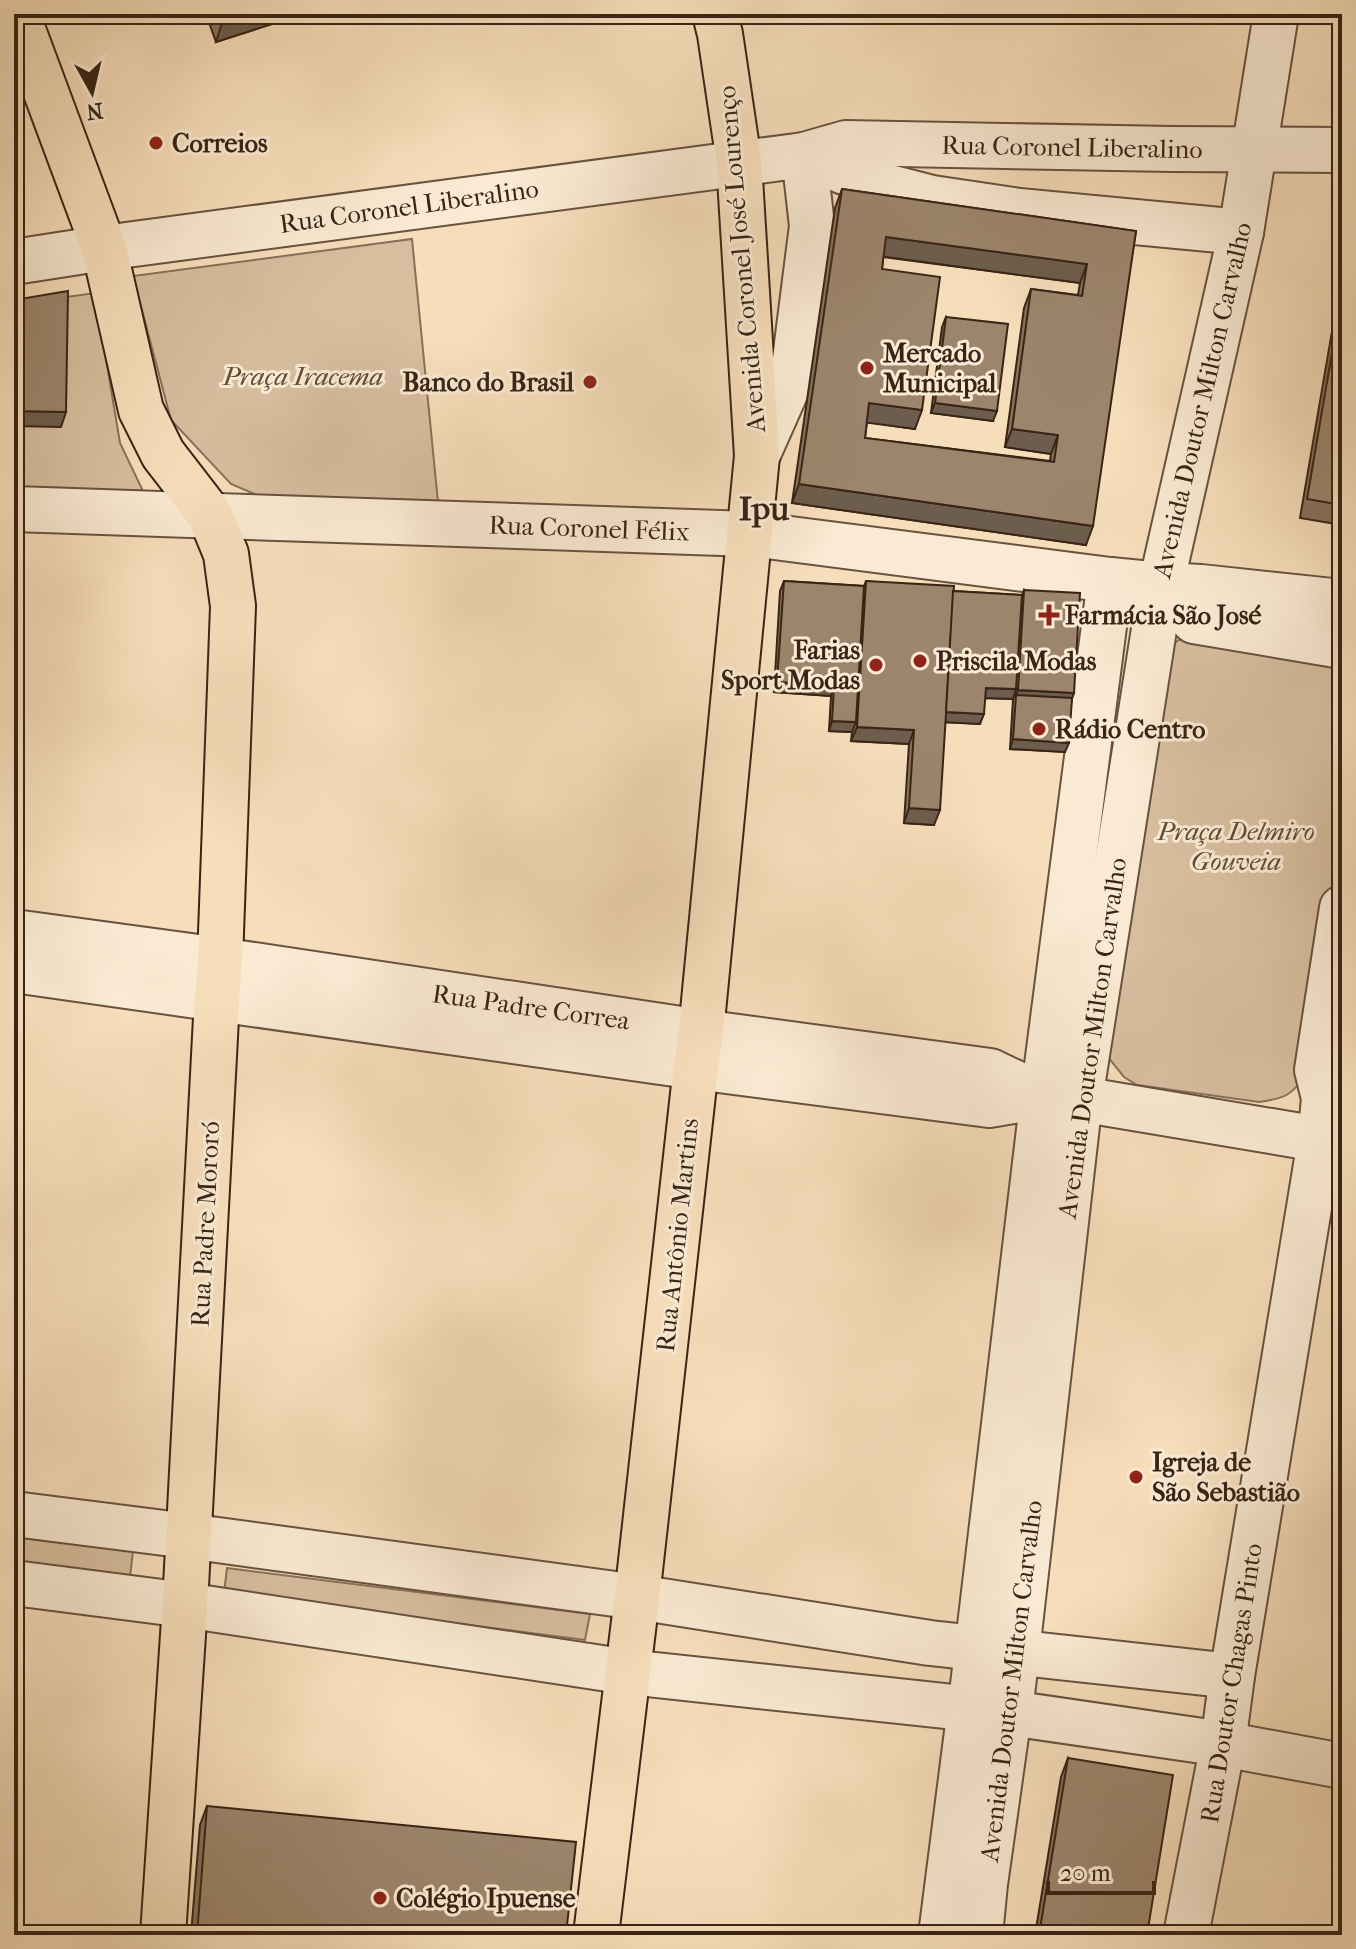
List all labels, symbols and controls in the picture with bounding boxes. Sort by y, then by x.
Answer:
north arrow [52,52,132,132]
street label: Avenida Coronel José Lourenço [711,84,772,435]
text: N [84,97,105,125]
place label: Correios [172,128,268,159]
street label: Rua Coronel Liberalino [941,130,1203,165]
marker: Correios [147,134,165,152]
street label: Rua Coronel Liberalino [277,173,541,240]
street label: Avenida Doutor Milton Carvalho [1146,219,1259,582]
place label: Mercado Municipal [883,338,997,399]
marker: Mercado Municipal [858,359,876,377]
park label: Praça Iracema [222,361,383,392]
place label: Banco do Brasil [402,367,575,398]
marker: Banco do Brasil [581,373,599,391]
district label: Ipu [739,489,790,529]
street label: Rua Coronel Félix [488,510,690,548]
place label: Farmácia São José [1064,600,1262,631]
marker: Farmácia São José [1040,606,1058,624]
place label: Farias Sport Modas [721,635,860,696]
place label: Priscila Modas [936,646,1097,677]
marker: Priscila Modas [911,652,929,670]
marker: Farias Sport Modas [867,656,885,674]
place label: Rádio Centro [1055,714,1205,745]
marker: Rádio Centro [1030,720,1048,738]
park label: Praça Delmiro Gouveia [1156,816,1315,877]
street label: Avenida Doutor Milton Carvalho [1052,856,1133,1221]
street label: Rua Padre Correa [430,978,633,1037]
street label: Rua Antônio Martins [650,1117,705,1353]
street label: Rua Padre Mororó [185,1120,226,1328]
place label: Igreja de São Sebastião [1152,1447,1300,1508]
marker: Igreja de São Sebastião [1127,1468,1145,1486]
street label: Avenida Doutor Milton Carvalho [974,1499,1049,1865]
street label: Rua Doutor Chagas Pinto [1194,1541,1269,1825]
scale bar [1048,1845,1154,1895]
text: 20 m [1060,1859,1111,1887]
place label: Colégio Ipuense [396,1883,576,1914]
marker: Colégio Ipuense [371,1889,389,1907]

